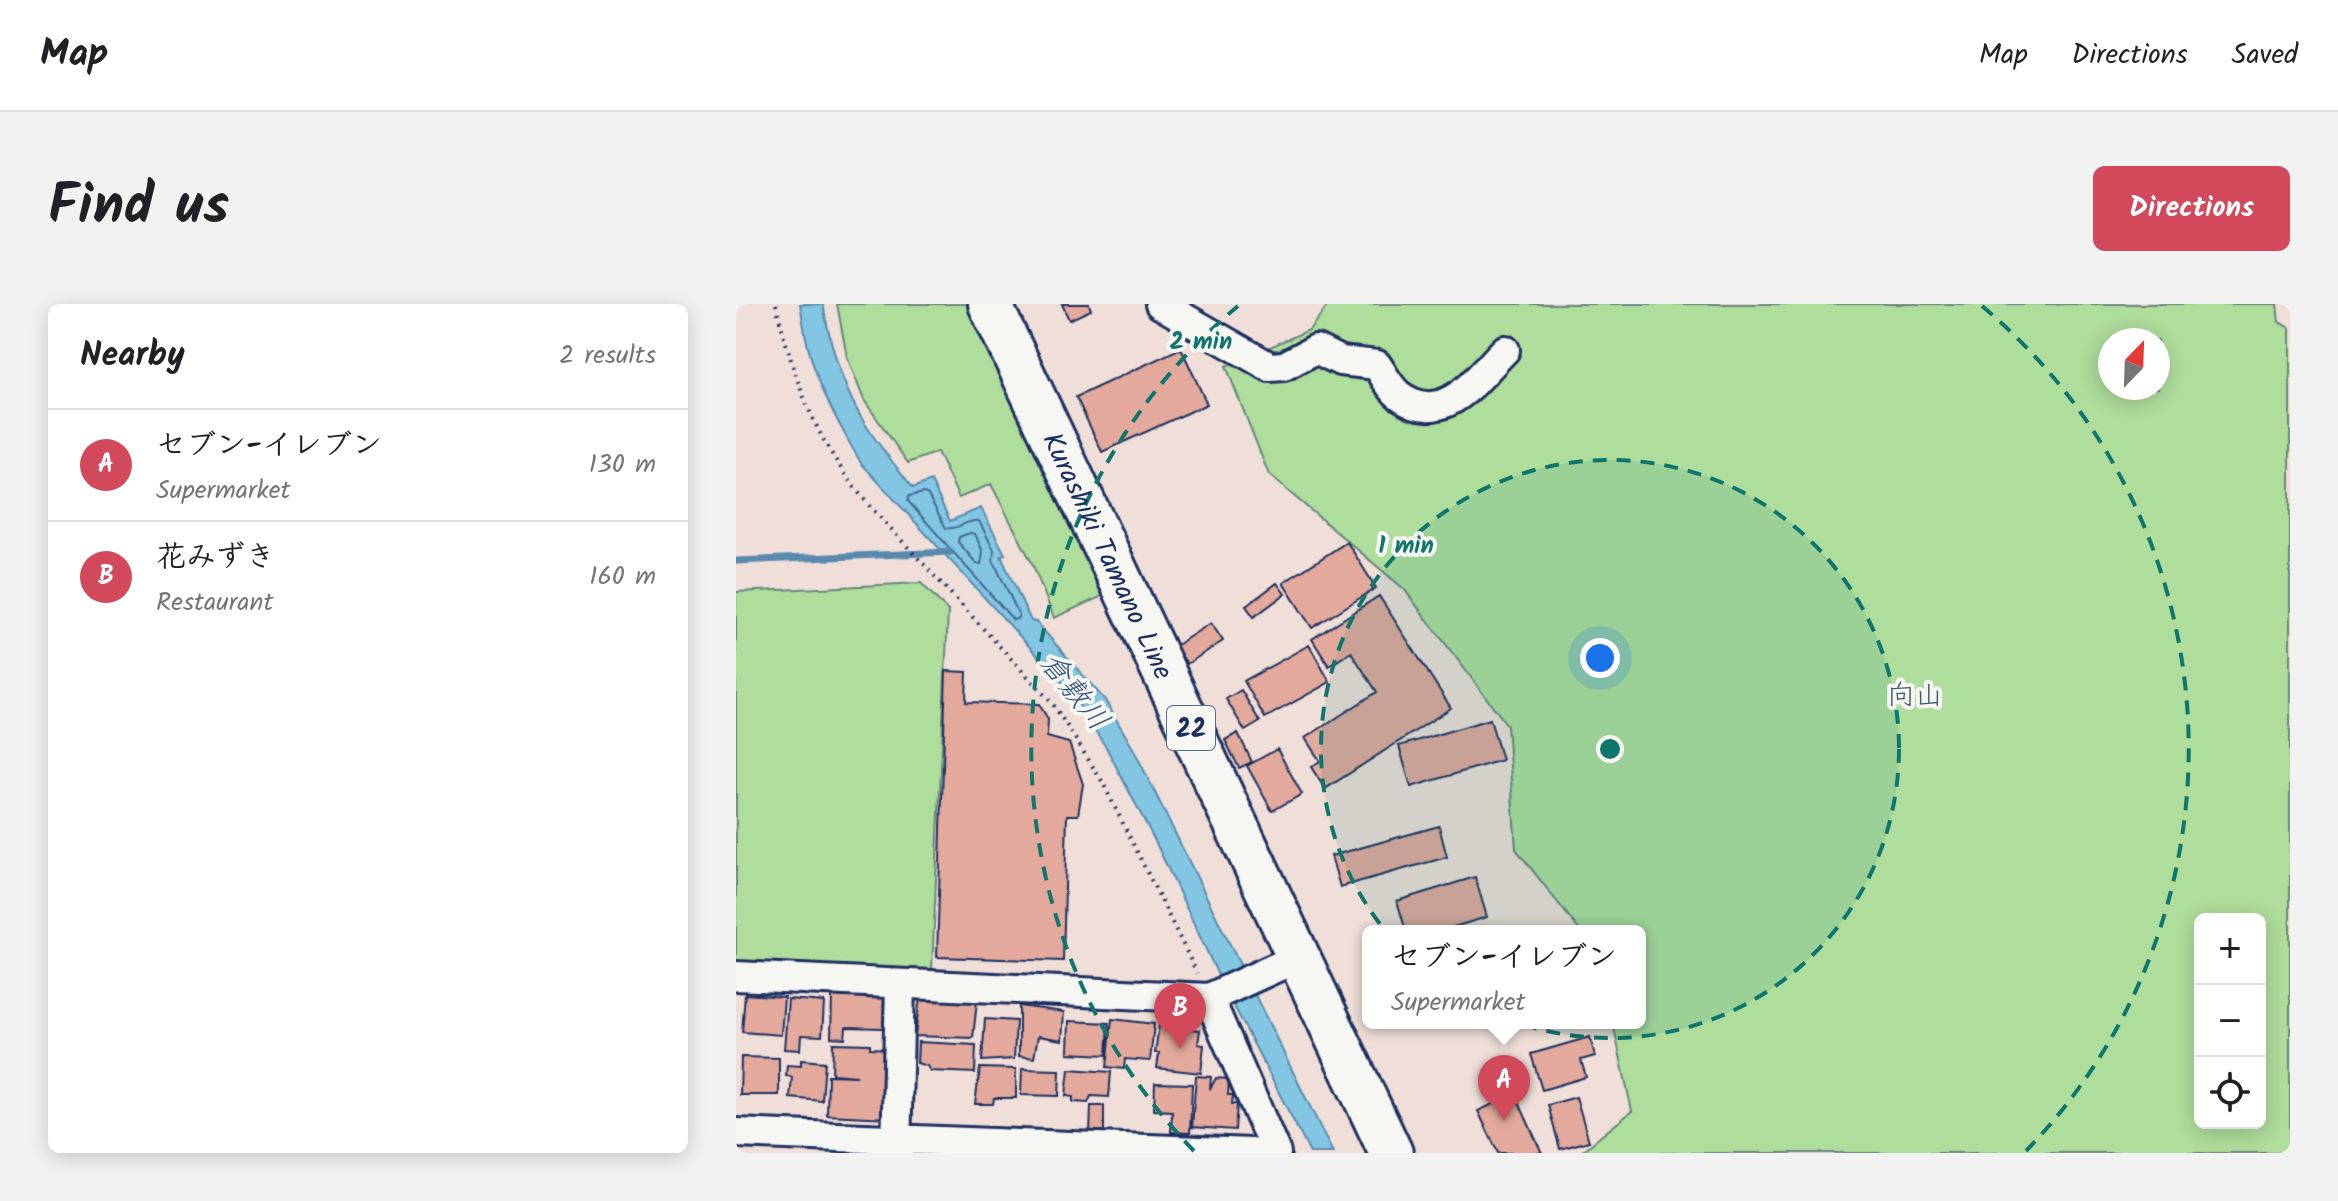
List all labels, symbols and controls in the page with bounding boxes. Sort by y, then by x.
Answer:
text: Map [40,25,109,85]
text: Map [1979,33,2028,78]
text: Directions [2072,33,2188,78]
text: Saved [2232,33,2298,78]
text: Find us [48,163,229,253]
button: Directions [2093,166,2290,251]
text: 2 min [1170,323,1232,362]
north arrow [2098,328,2170,400]
text: Nearby [80,329,185,383]
text: 2 results [559,335,656,377]
text: セブン-イレブン [156,422,382,470]
street label: Kurashiki Tamano Line [1029,425,1184,688]
text: A [98,444,114,486]
text: 130 m [589,444,656,486]
text: Supermarket [156,470,291,512]
text: 1 min [1378,527,1434,566]
text: 花みずき [156,534,275,582]
text: B [98,556,114,598]
text: 160 m [589,556,656,598]
text: Restaurant [156,582,273,624]
your location [1580,638,1620,678]
water label: 倉敷川 [1026,642,1120,742]
park label: 向山 [1887,674,1943,719]
road number: 22 [1167,706,1215,750]
centre of rings [1596,735,1624,763]
map controls [2194,913,2266,1129]
button: + [2194,913,2266,985]
popup [1362,925,1646,1029]
text: セブン-イレブン [1391,934,1617,982]
text: Supermarket [1391,982,1526,1024]
pin: B [1154,983,1206,1049]
button: − [2194,985,2266,1057]
pin: A [1478,1055,1530,1121]
button: locate [2194,1057,2266,1129]

